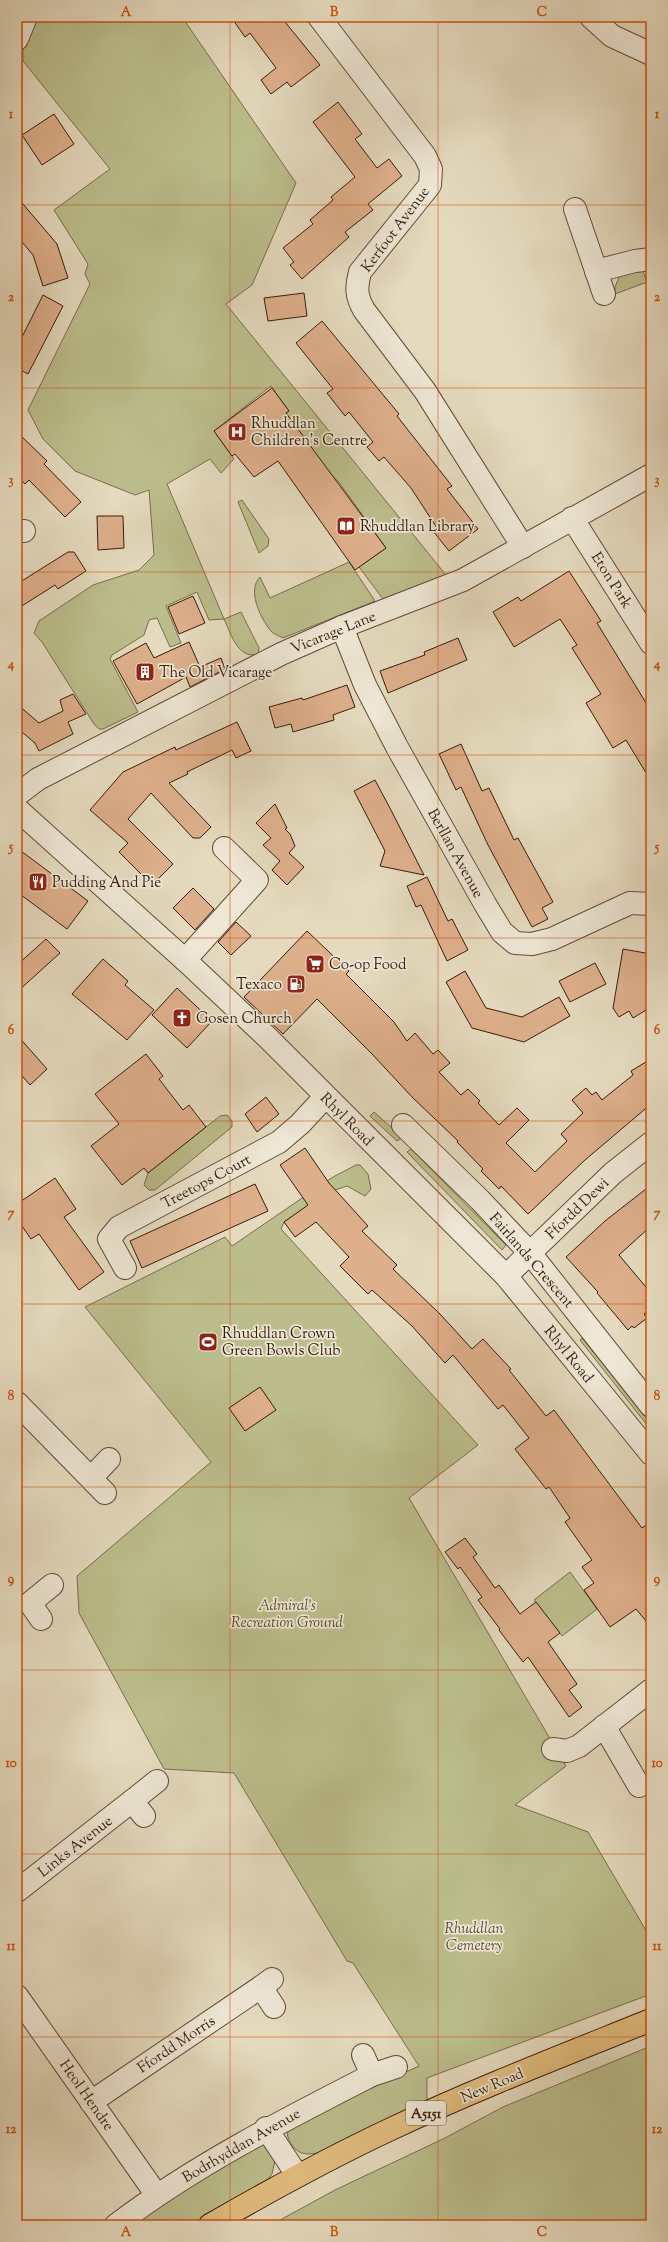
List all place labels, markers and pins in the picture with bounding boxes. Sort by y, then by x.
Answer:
place label: Rhuddlan Children's Centre [251,414,367,452]
hospital icon: Rhuddlan Children's Centre [226,421,248,443]
library icon: Rhuddlan Library [335,515,357,537]
place label: Rhuddlan Library [360,517,475,538]
building icon: The Old Vicarage [134,661,156,683]
place label: The Old Vicarage [159,663,272,684]
restaurant icon: Pudding And Pie [27,871,49,893]
place label: Pudding And Pie [52,873,161,894]
supermarket icon: Co-op Food [304,953,326,975]
place label: Co-op Food [329,955,407,976]
fuel station icon: Texaco [285,973,307,995]
place label: Texaco [236,975,282,996]
church icon: Gosen Church [171,1007,193,1029]
place label: Gosen Church [196,1009,292,1030]
place label: Rhuddlan Crown Green Bowls Club [222,1324,340,1362]
sports icon: Rhuddlan Crown Green Bowls Club [197,1331,219,1353]

